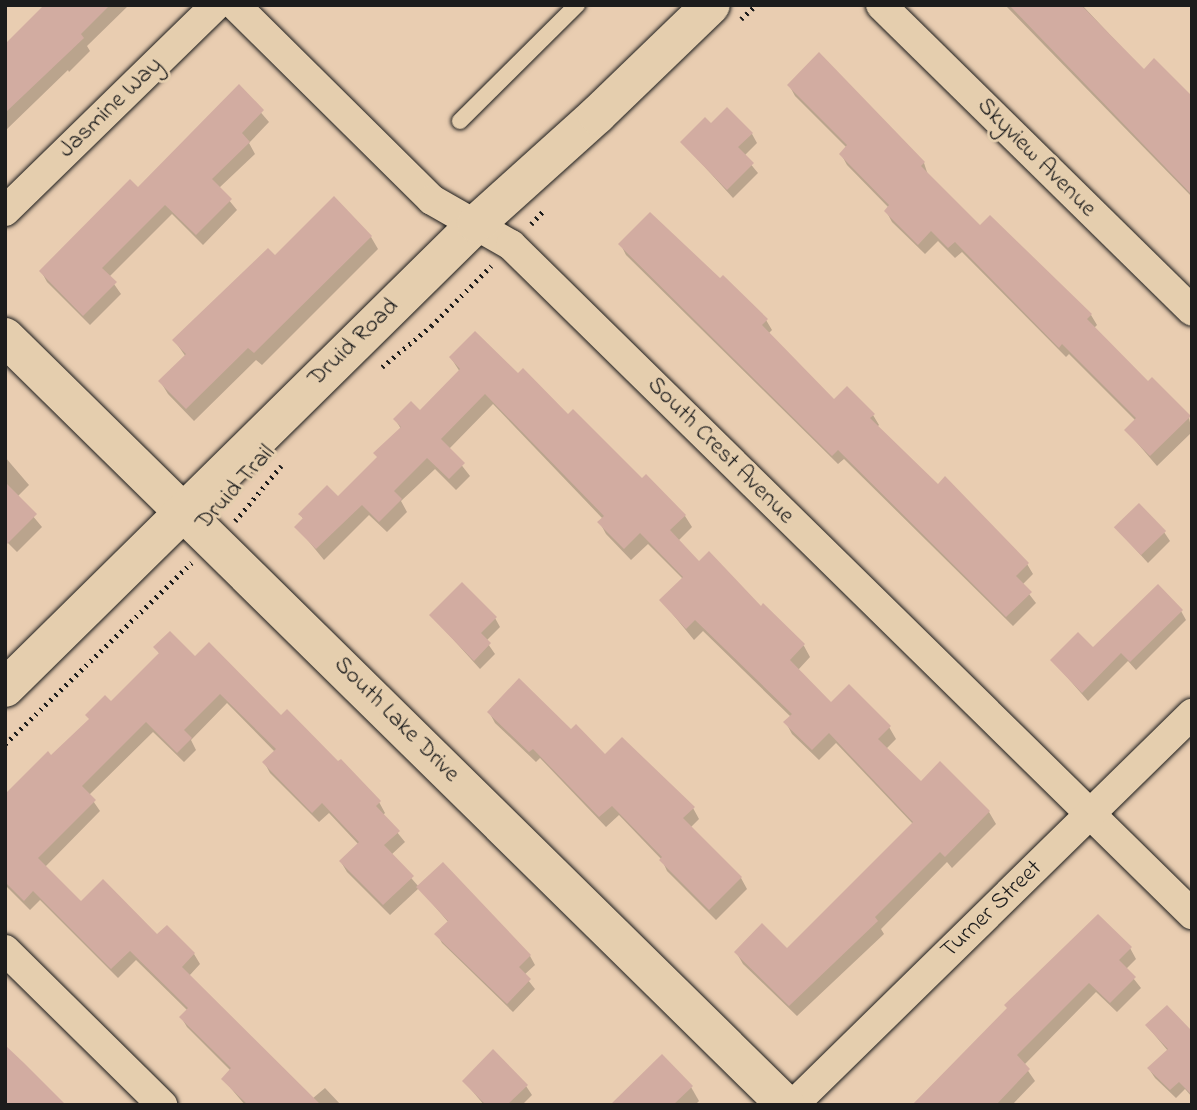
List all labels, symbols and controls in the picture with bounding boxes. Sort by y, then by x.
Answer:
street label: Jasmine Way [53,51,169,165]
street label: Skyview Avenue [970,92,1102,224]
street label: Druid Road [303,293,405,393]
street label: South Crest Avenue [640,371,800,531]
street label: Druid Trail [190,439,282,537]
street label: South Lake Drive [327,651,465,789]
street label: Turner Street [935,855,1049,965]

